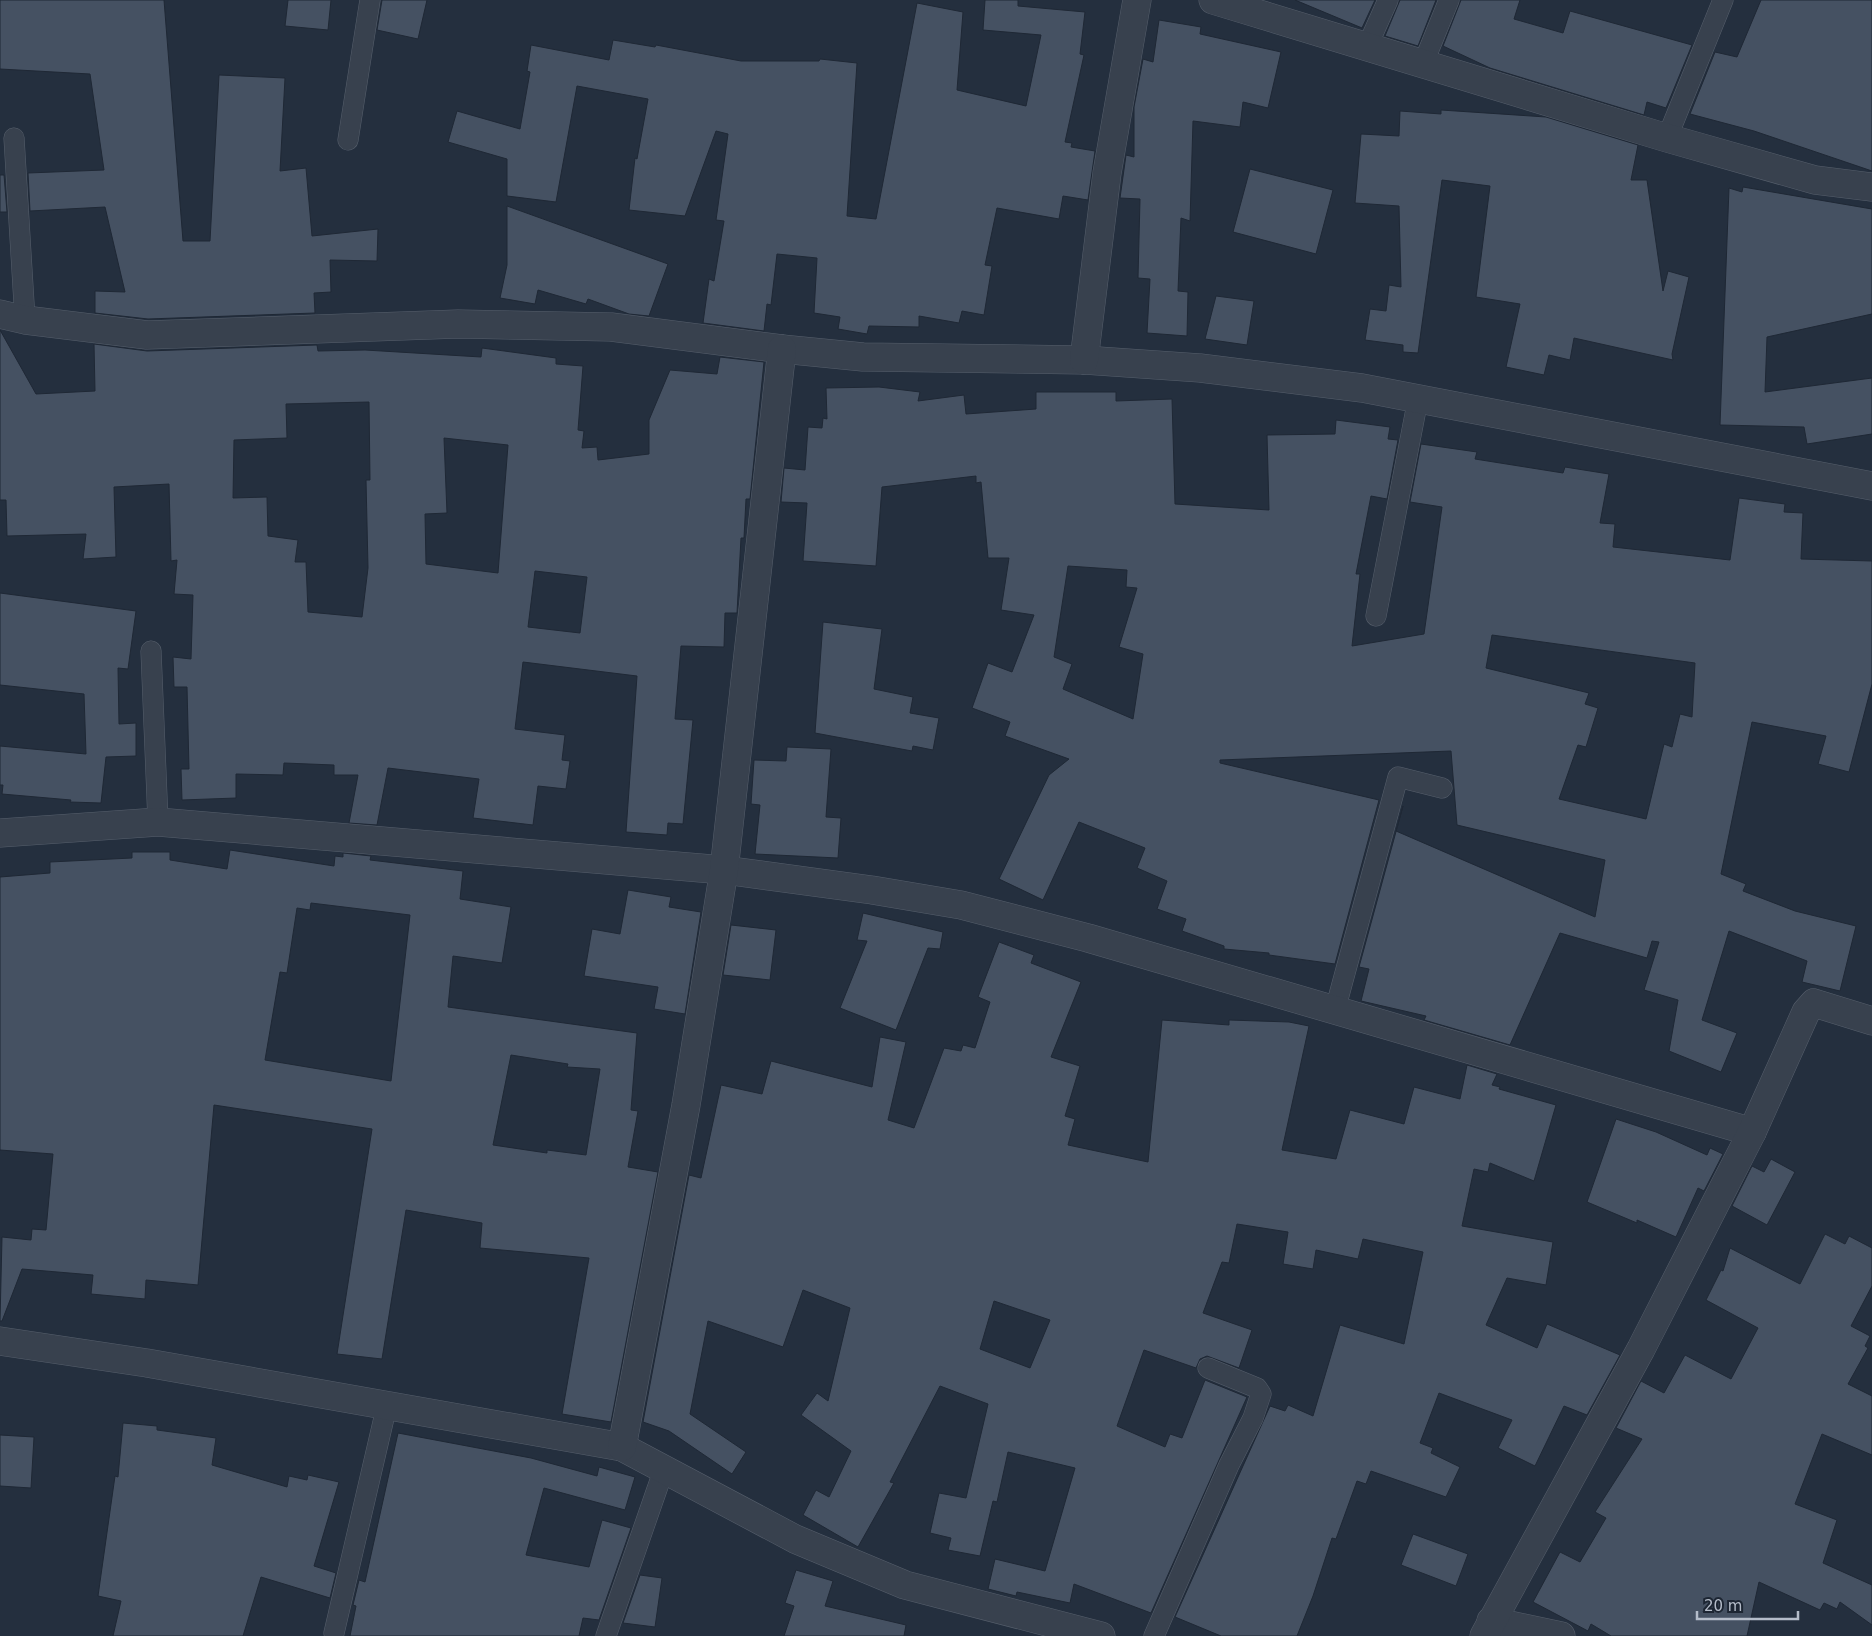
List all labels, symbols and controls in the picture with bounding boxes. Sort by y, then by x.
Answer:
scale bar [1697,1588,1798,1620]
text: 20 m [1704,1597,1742,1615]

